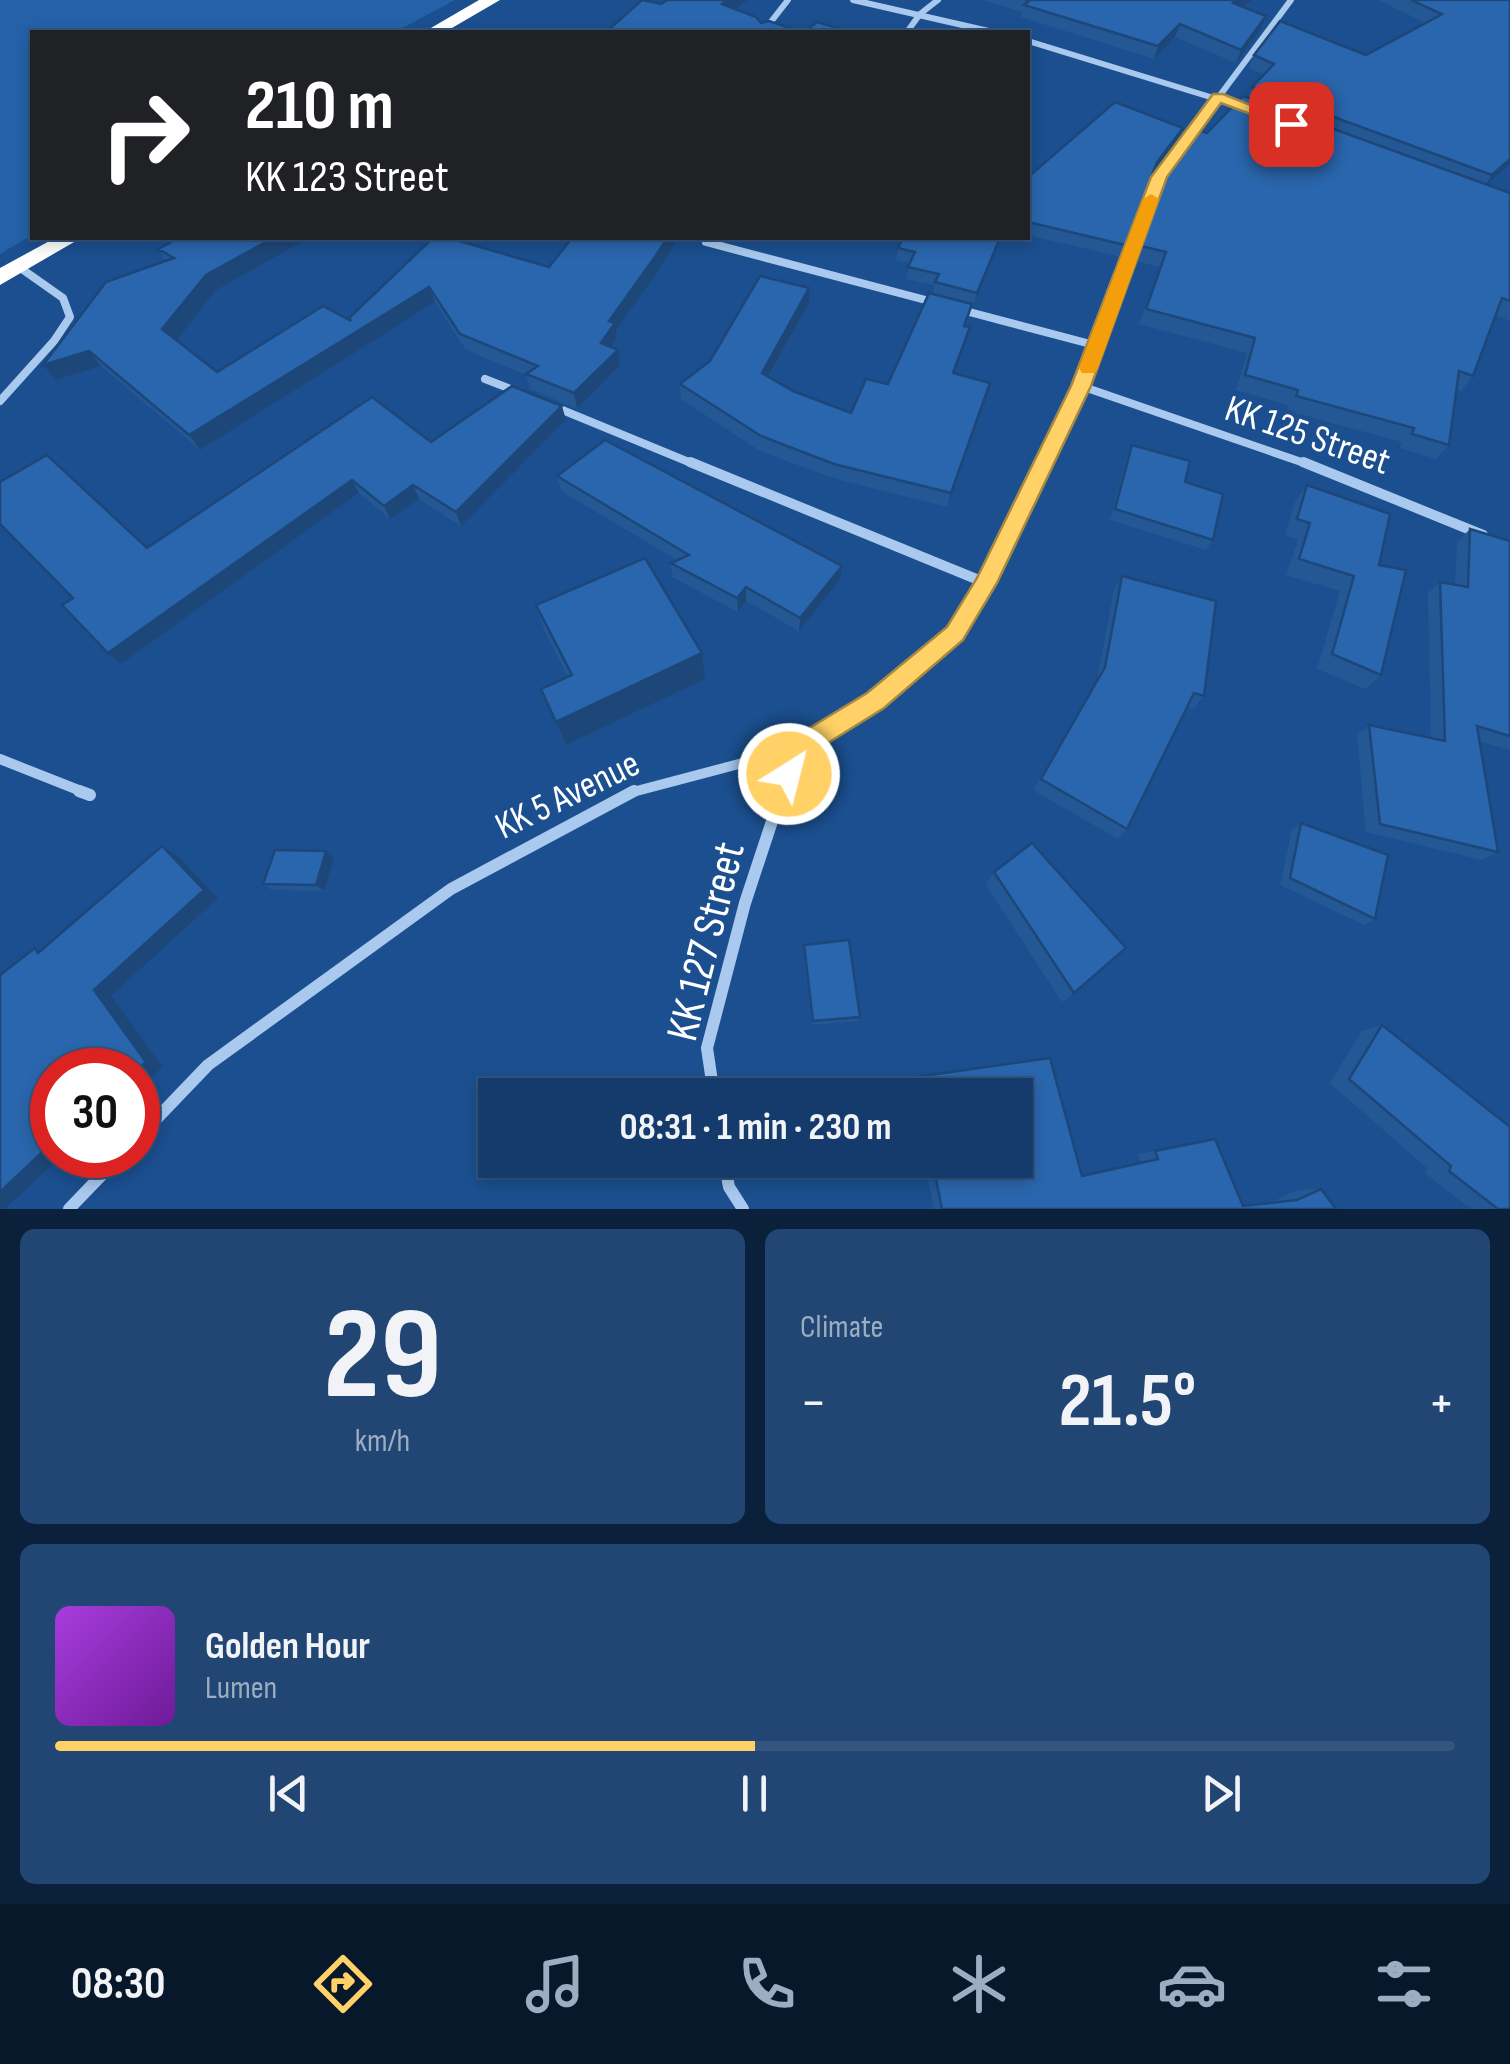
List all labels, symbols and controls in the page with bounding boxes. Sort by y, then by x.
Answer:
text: 210 m [245,65,394,149]
icon: right [80,70,210,200]
pin [1249,82,1334,167]
icon: arrive [1264,97,1319,152]
text: KK 123 Street [245,150,449,205]
street label: KK 125 Street [1219,386,1396,485]
position arrow [737,722,841,826]
street label: KK 5 Avenue [488,741,647,849]
street label: KK 127 Street [655,837,758,1047]
speed limit sign: 30 [30,1048,160,1178]
text: 08:31 · 1 min · 230 m [620,1105,891,1150]
text: 29 [323,1279,442,1435]
text: Climate [800,1308,883,1347]
text: 21.5° [1059,1357,1196,1448]
text: − [800,1370,827,1437]
text: + [1428,1370,1455,1437]
text: km/h [355,1422,410,1461]
text: Golden Hour [205,1624,370,1669]
text: Lumen [205,1669,277,1708]
icon: previous [261,1766,316,1821]
icon: pause [727,1766,782,1821]
icon: next [1194,1766,1249,1821]
icon: directions [308,1949,378,2019]
icon: music [520,1949,590,2019]
icon: phone [732,1949,802,2019]
icon: climate [944,1949,1014,2019]
icon: car [1157,1949,1227,2019]
icon: filters [1369,1949,1439,2019]
text: 08:30 [71,1957,165,2012]

